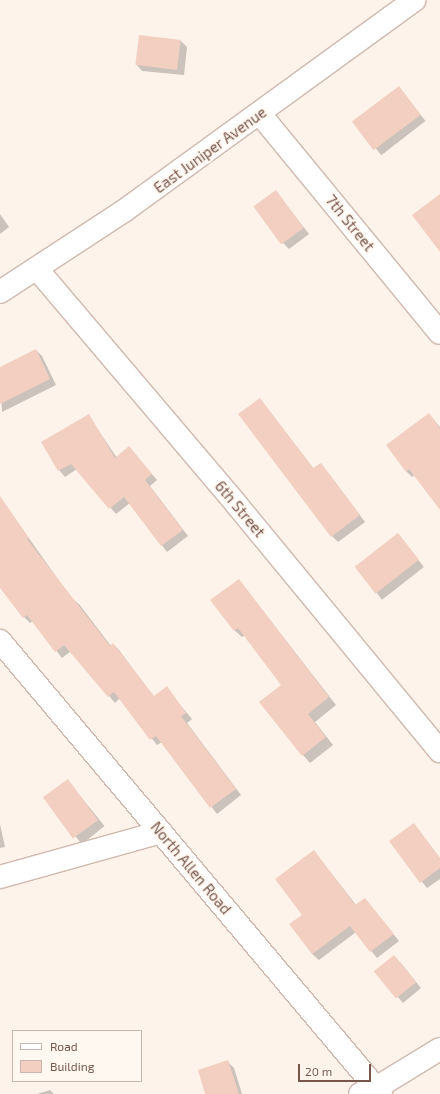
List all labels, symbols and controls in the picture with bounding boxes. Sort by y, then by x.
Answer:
street label: East Juniper Avenue [150,103,270,197]
street label: 7th Street [322,191,378,255]
street label: 6th Street [211,477,269,541]
street label: North Allen Road [147,818,235,918]
legend [12,1030,142,1082]
text: Road [50,1039,78,1053]
scale bar [300,1056,373,1082]
text: Building [50,1059,94,1073]
text: 20 m [305,1064,332,1078]

